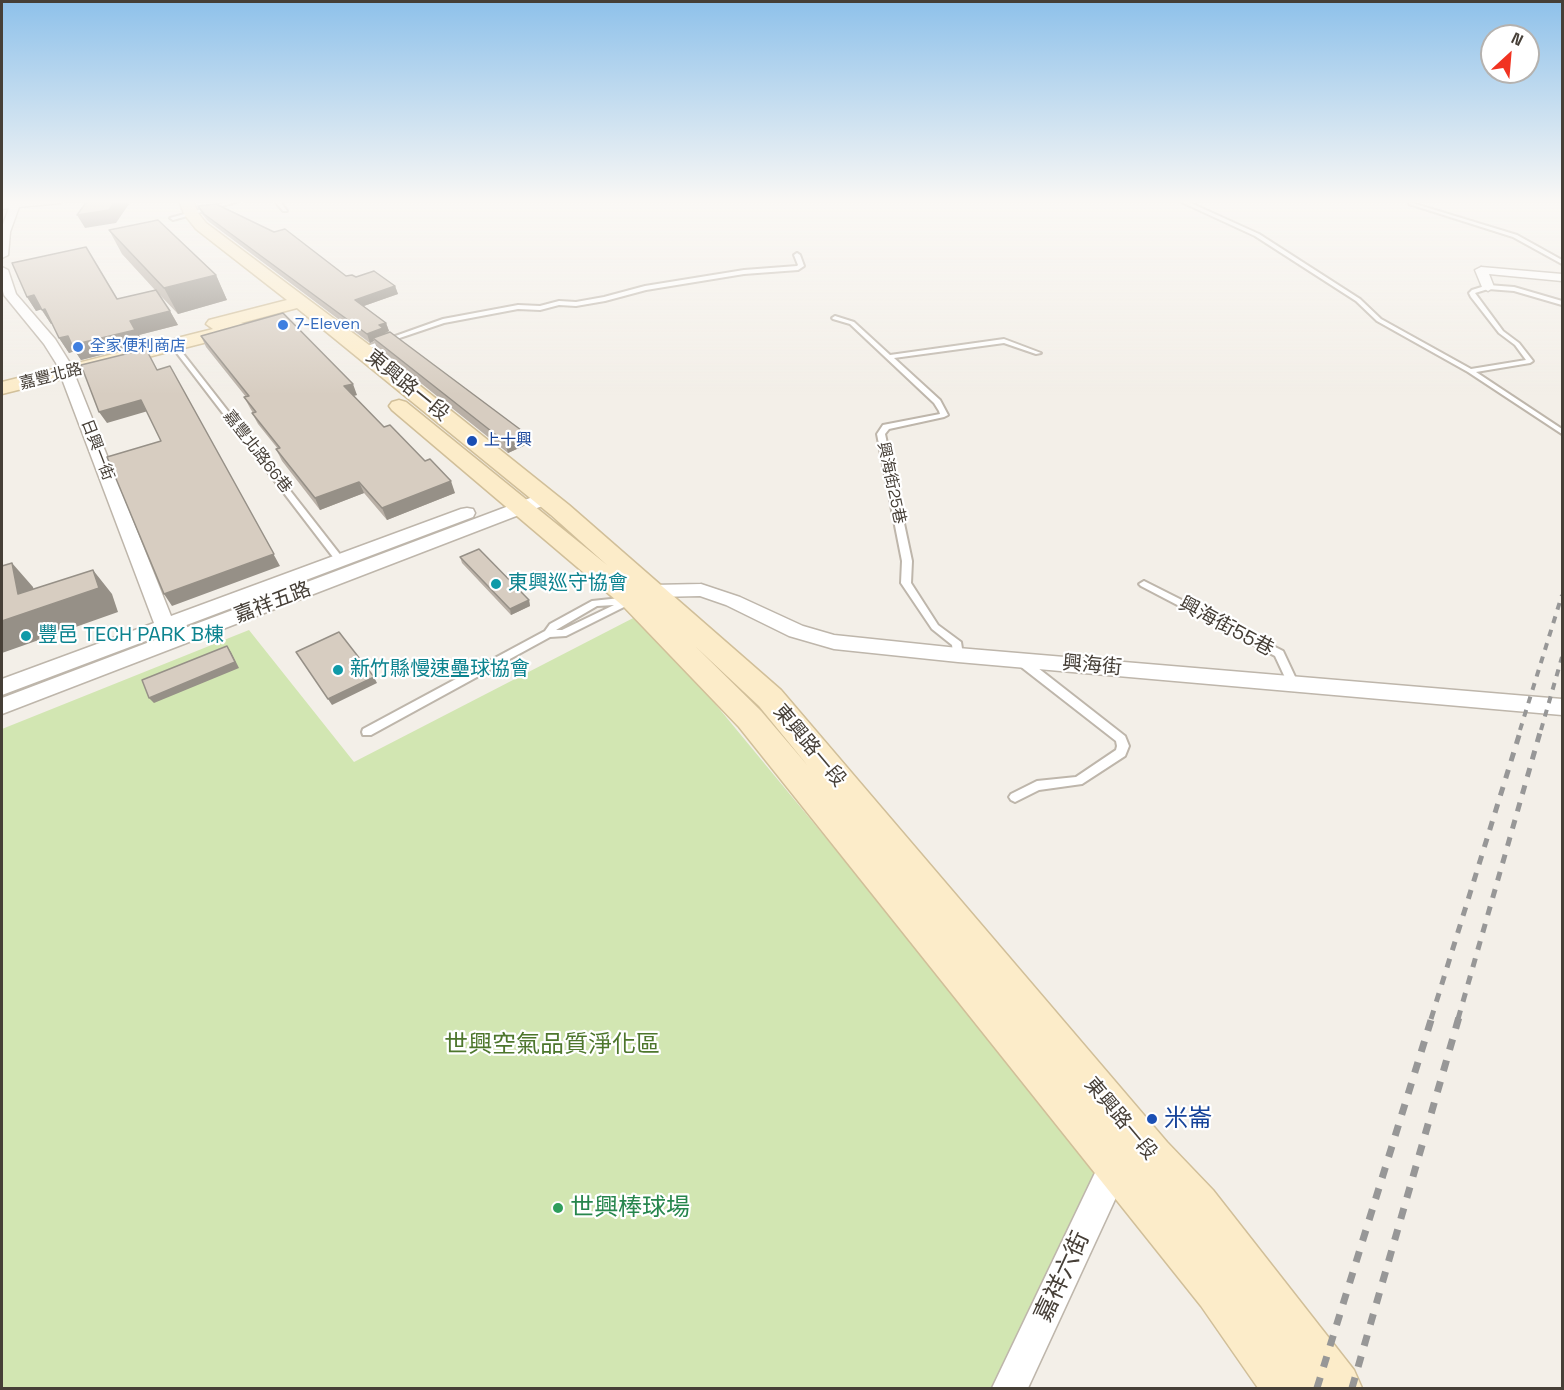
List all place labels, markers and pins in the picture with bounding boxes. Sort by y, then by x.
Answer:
place label: 7-Eleven [295,315,360,335]
marker: 7-Eleven [276,318,290,332]
place label: 全家便利商店 [90,337,186,357]
marker: 全家便利商店 [71,340,85,354]
place label: 上十興 [484,431,532,451]
marker: 上十興 [465,434,479,448]
place label: 東興巡守協會 [508,572,628,596]
marker: 東興巡守協會 [489,577,503,591]
place label: 豐邑 TECH PARK B棟 [38,624,224,648]
marker: 豐邑 TECH PARK B棟 [19,629,33,643]
place label: 新竹縣慢速壘球協會 [350,658,530,682]
marker: 新竹縣慢速壘球協會 [331,663,345,677]
place label: 米崙 [1164,1105,1212,1133]
marker: 米崙 [1145,1112,1159,1126]
place label: 世興棒球場 [570,1194,690,1222]
marker: 世興棒球場 [551,1201,565,1215]

